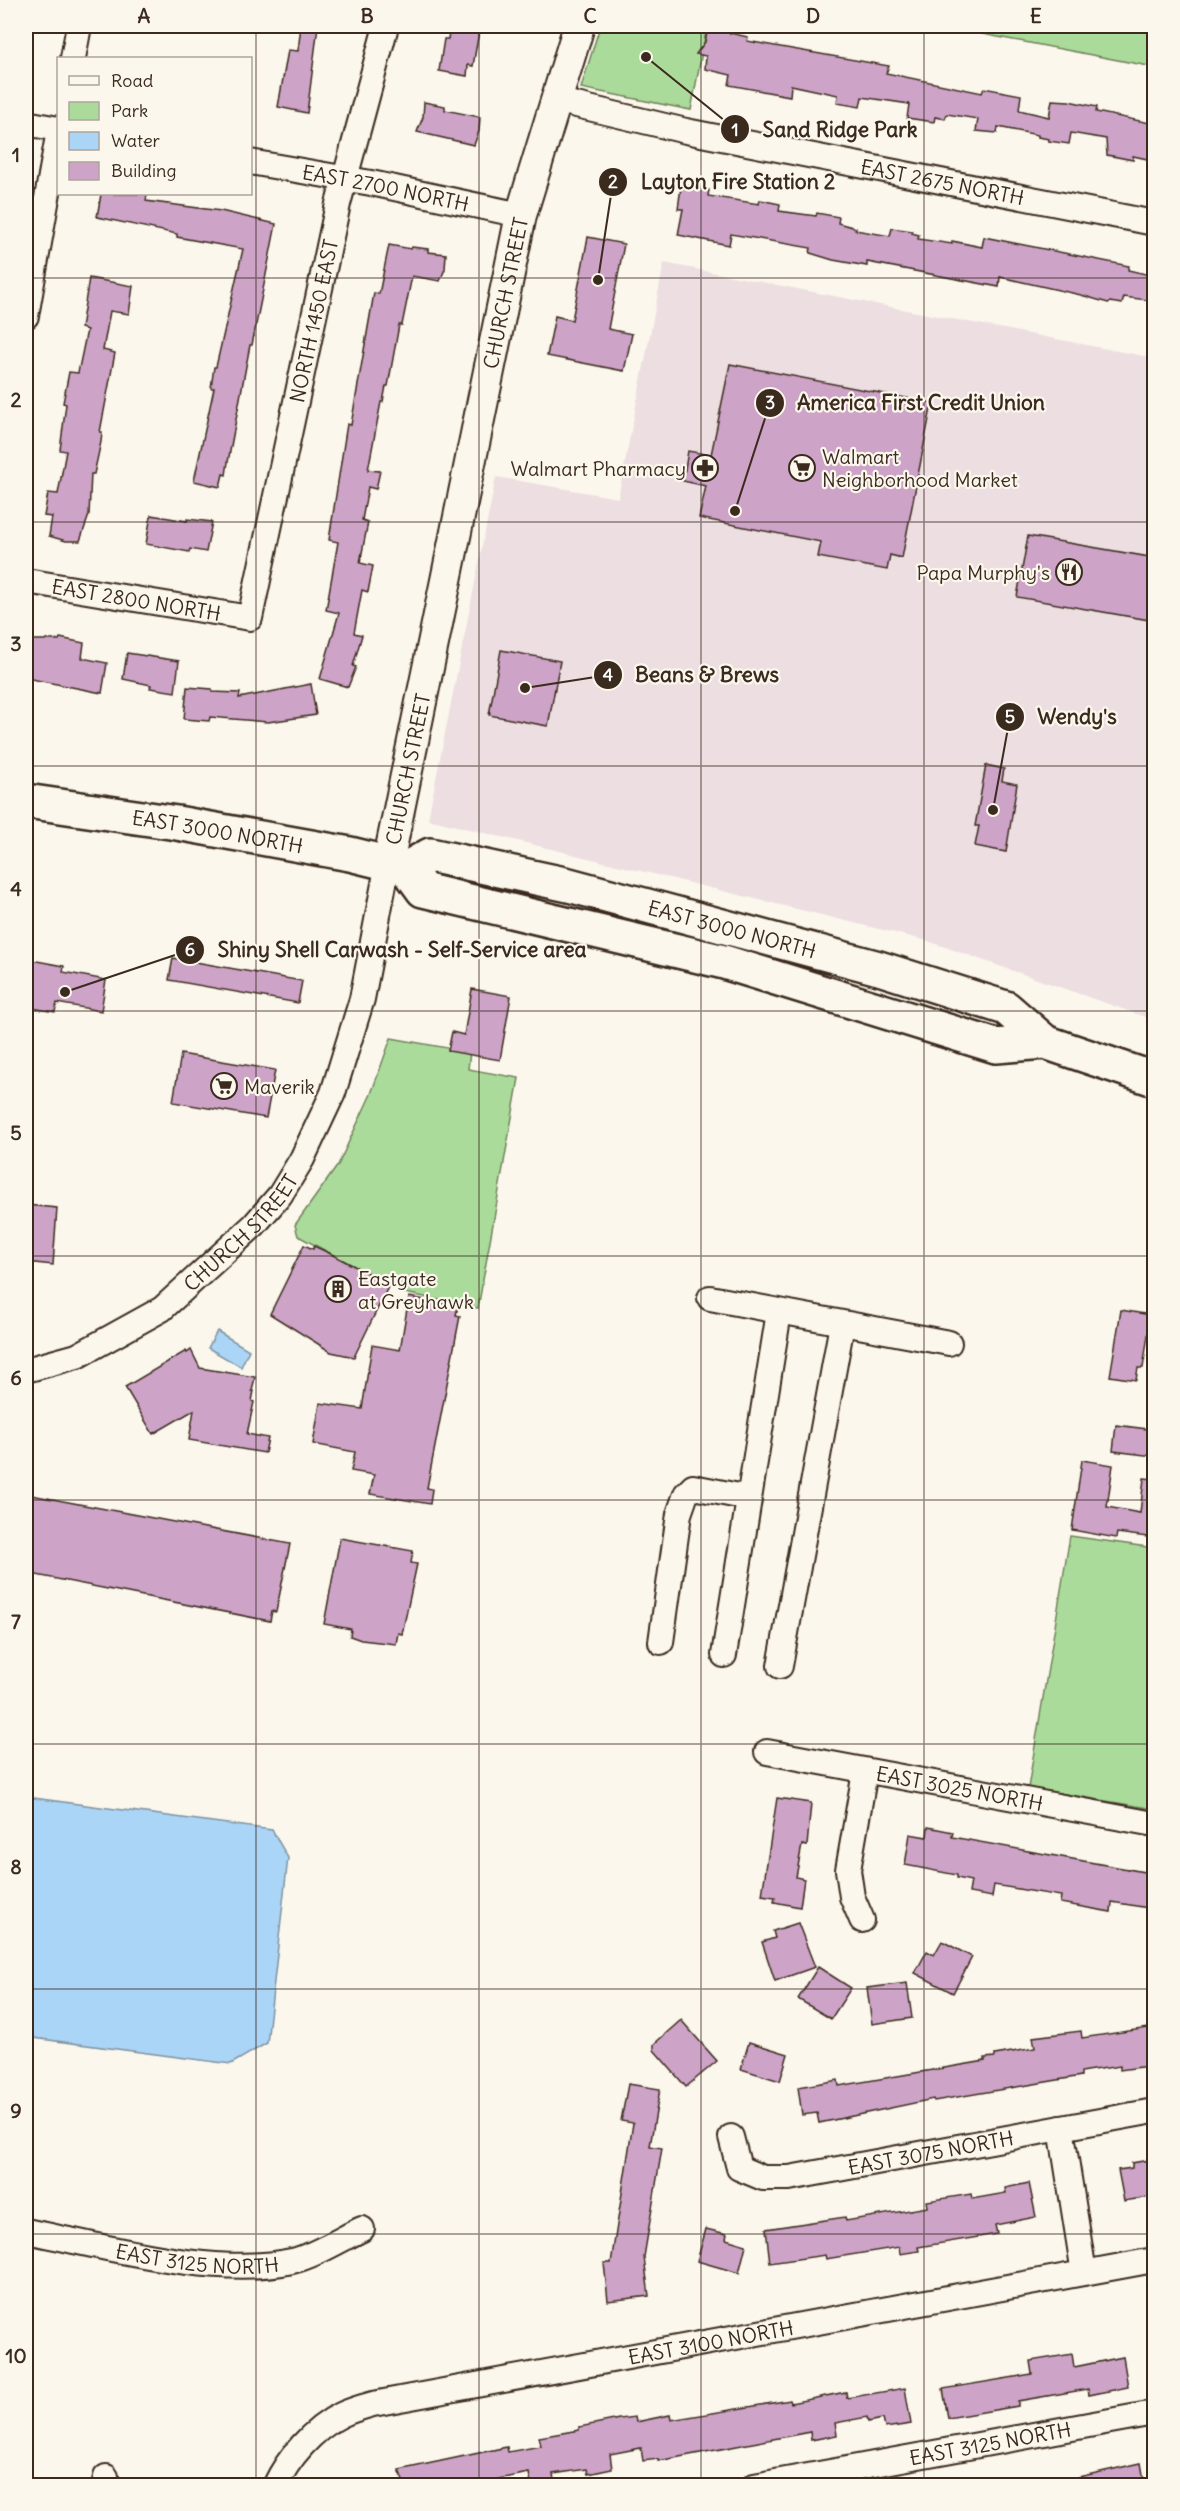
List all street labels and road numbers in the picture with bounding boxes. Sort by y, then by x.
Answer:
street label: EAST 2675 NORTH [859,153,1026,210]
street label: EAST 2700 NORTH [300,159,471,216]
street label: CHURCH STREET [477,215,533,371]
street label: NORTH 1450 EAST [284,237,343,405]
street label: EAST 2800 NORTH [50,573,223,626]
street label: CHURCH STREET [380,691,435,847]
street label: EAST 3000 NORTH [131,804,305,858]
street label: EAST 3000 NORTH [645,894,819,963]
street label: CHURCH STREET [178,1169,303,1296]
street label: EAST 3025 NORTH [874,1760,1045,1816]
street label: EAST 3075 NORTH [846,2125,1015,2179]
street label: EAST 3125 NORTH [114,2238,280,2278]
street label: EAST 3100 NORTH [626,2314,796,2369]
street label: EAST 3125 NORTH [907,2416,1073,2470]

